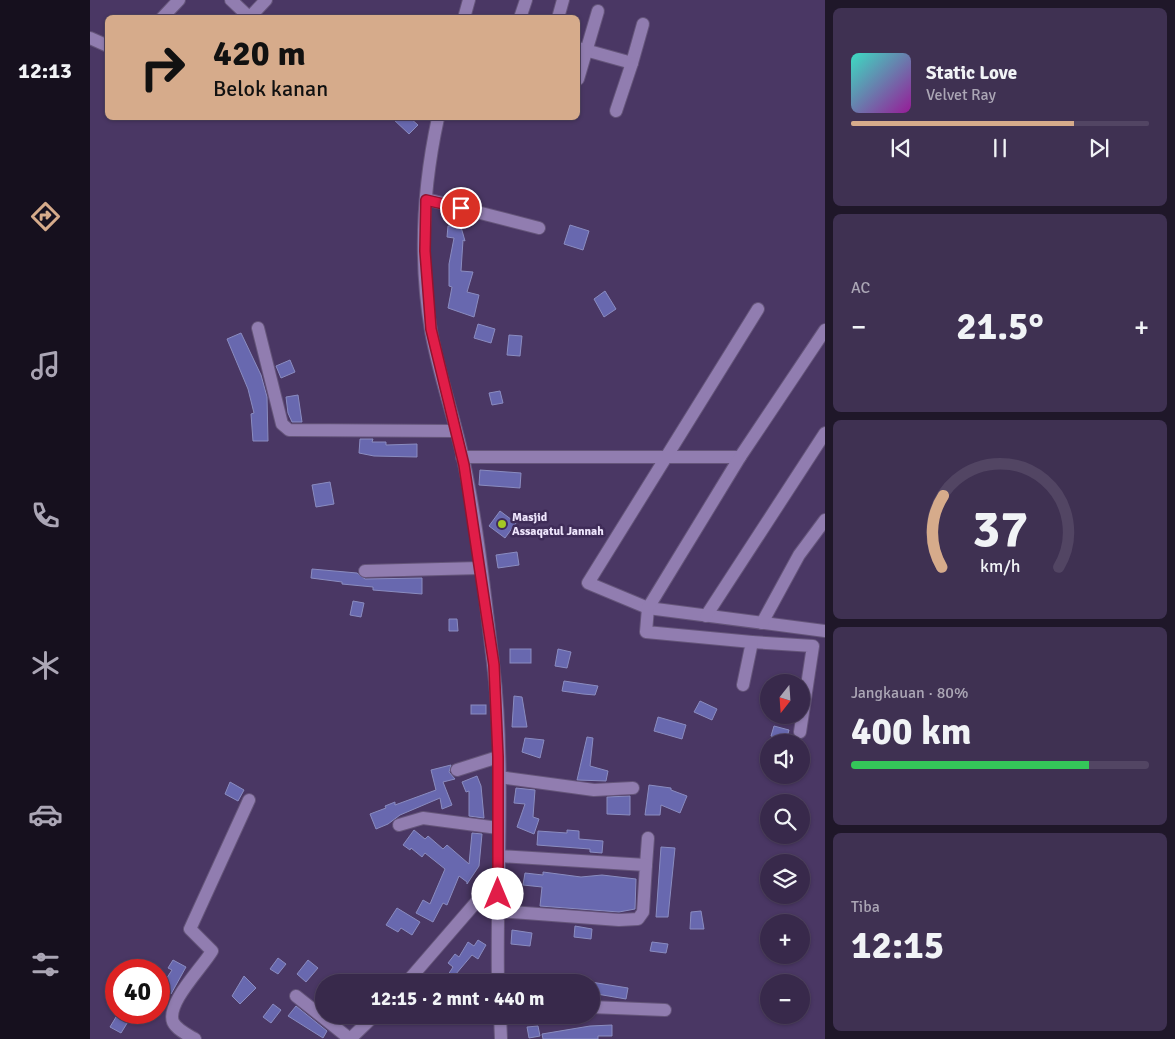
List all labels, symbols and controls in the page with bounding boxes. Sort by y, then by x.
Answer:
text: 420 m [213,32,306,75]
icon: right [130,35,195,100]
text: 12:13 [18,57,72,84]
text: Static Love [926,61,1017,85]
text: Belok kanan [213,75,328,102]
text: Velvet Ray [926,85,996,105]
icon: previous [887,134,915,162]
icon: pause [986,134,1014,162]
icon: next [1085,134,1113,162]
pin [440,187,482,229]
icon: arrive [447,194,475,222]
icon: directions [28,199,63,234]
text: AC [851,278,870,298]
text: 21.5° [956,303,1044,350]
text: − [851,310,866,344]
text: + [1134,310,1149,344]
icon: music [28,348,63,383]
text: 37 [972,497,1028,561]
icon: phone [28,498,63,533]
place label: Masjid Assaqatul Jannah [512,510,604,539]
marker: Masjid Assaqatul Jannah [496,518,508,530]
text: km/h [980,555,1020,577]
icon: climate [28,648,63,683]
north arrow [760,674,810,724]
map controls [760,674,810,1024]
text: Jangkauan · 80% [851,683,968,703]
text: 400 km [851,708,972,755]
button: sound [760,734,810,784]
button: search [760,794,810,844]
icon: car [28,797,63,832]
button: layers [760,854,810,904]
position arrow [471,867,523,919]
text: Tiba [851,897,880,917]
button: + [760,914,810,964]
text: 12:15 [851,922,944,969]
icon: filters [28,947,63,982]
speed limit sign: 40 [105,959,170,1024]
button: − [760,974,810,1024]
text: 12:15 · 2 mnt · 440 m [371,987,544,1011]

